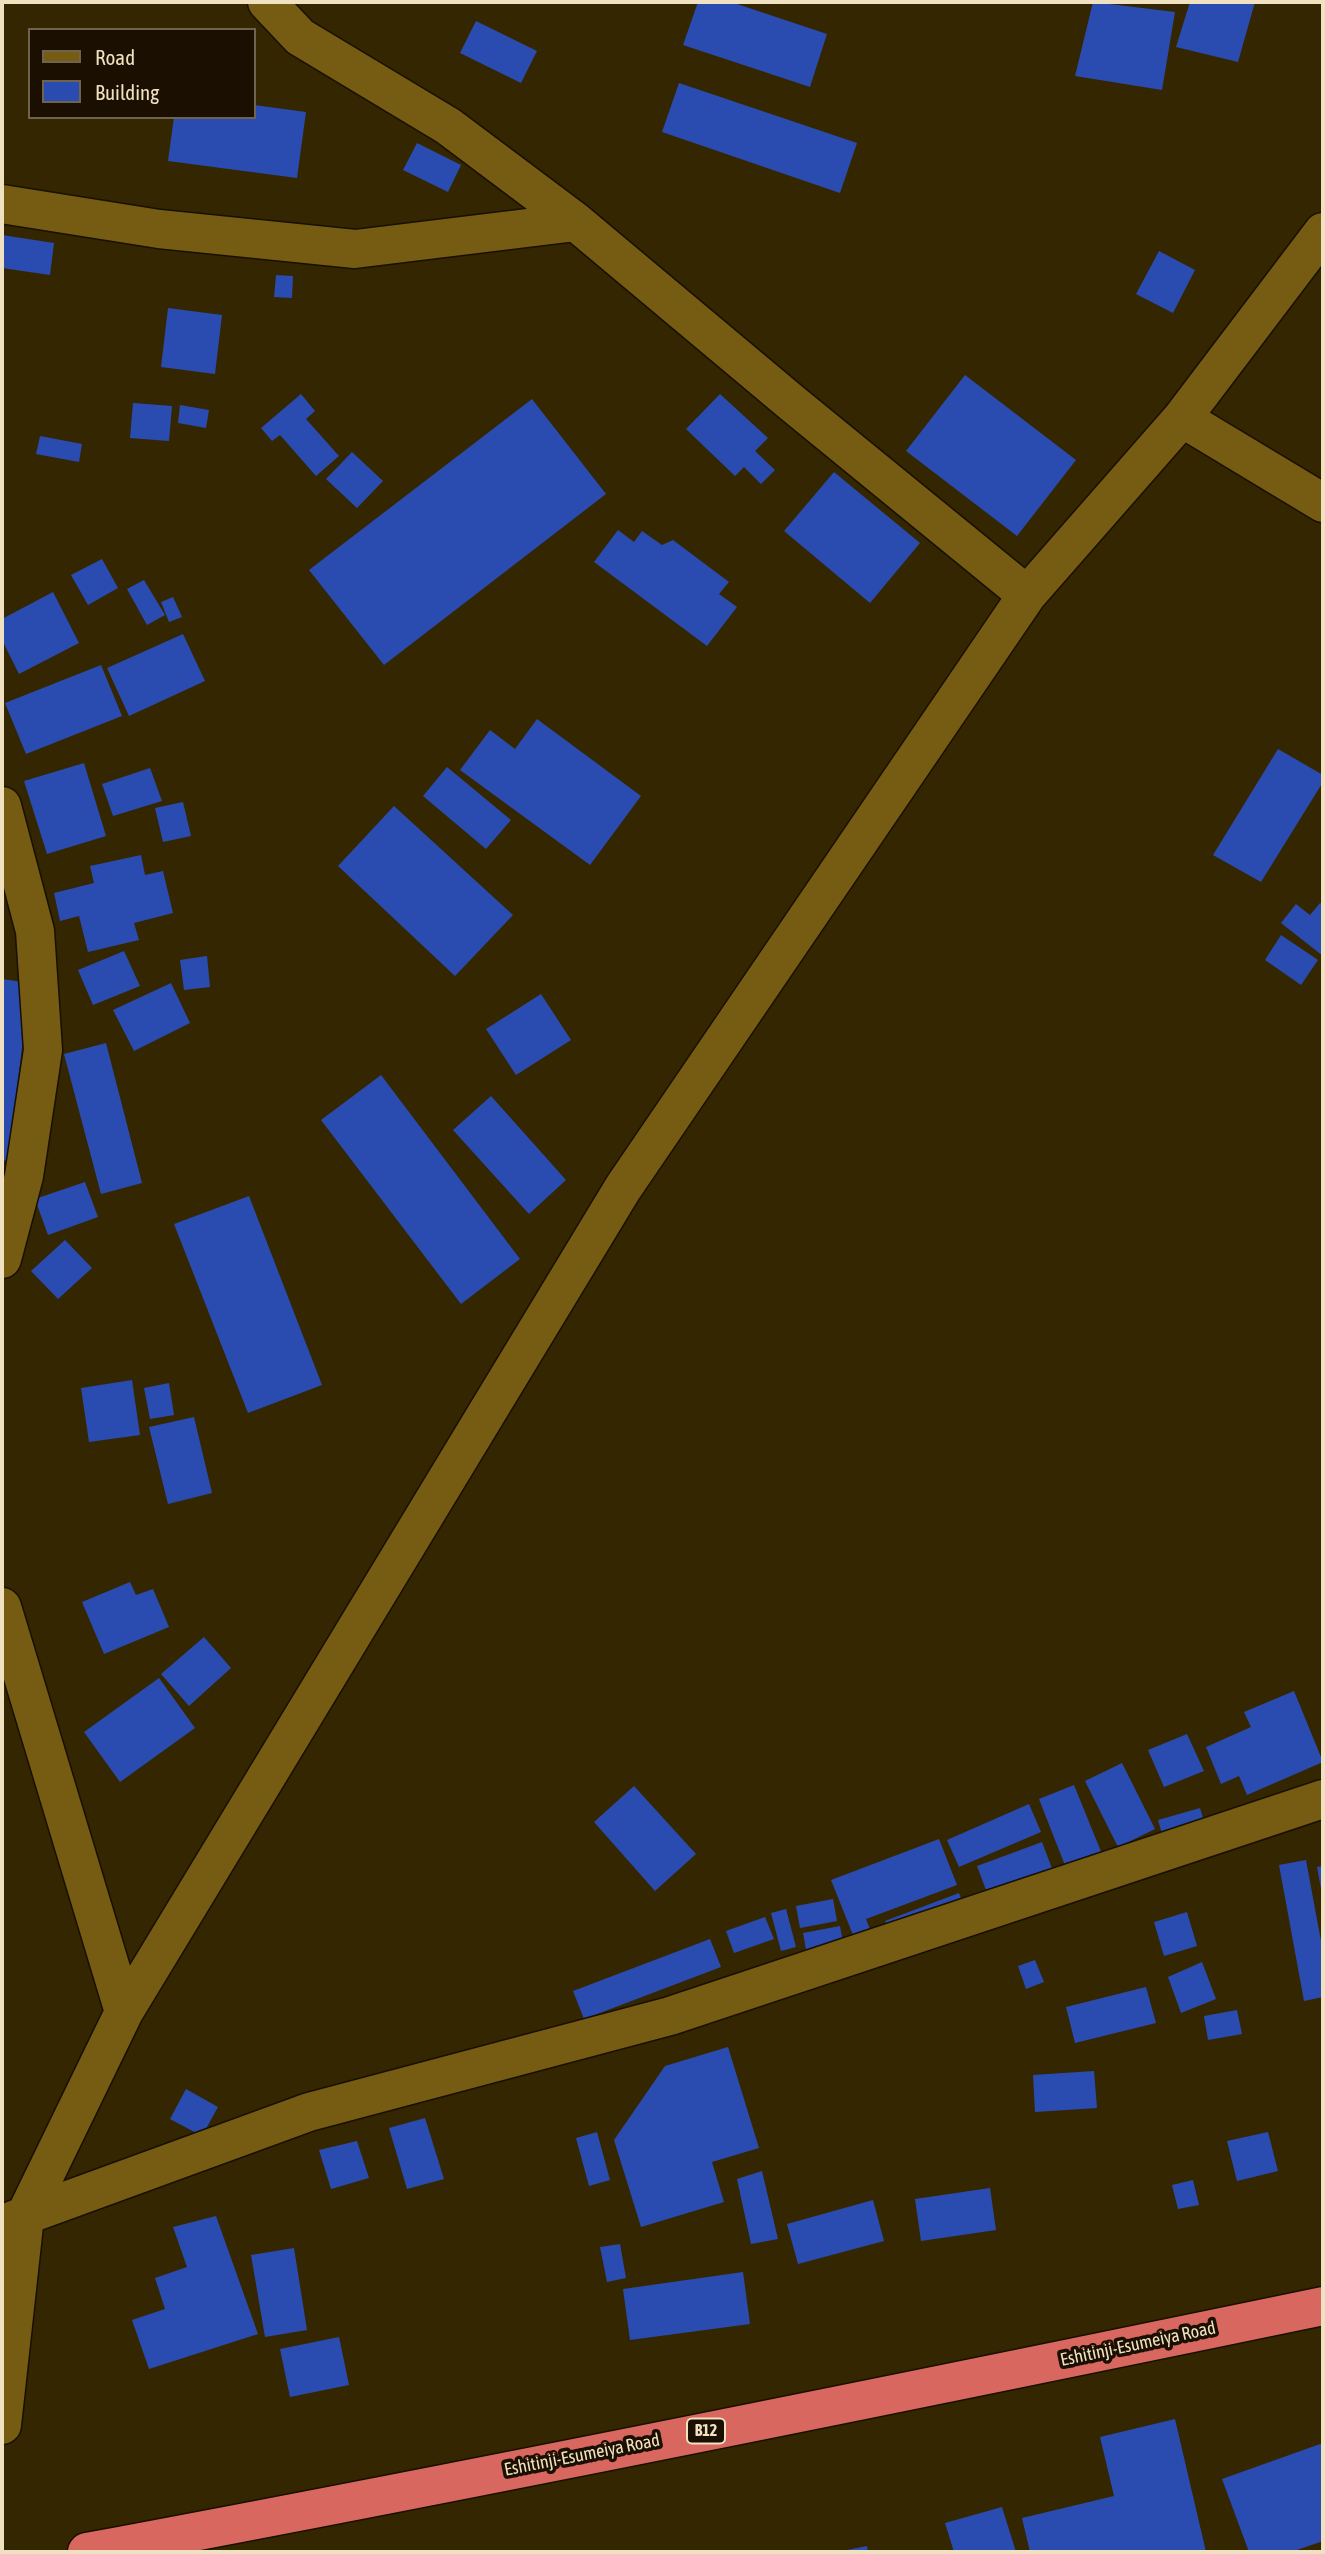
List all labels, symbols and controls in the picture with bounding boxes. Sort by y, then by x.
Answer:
legend [28,28,256,119]
text: Road [95,45,135,69]
text: Building [95,80,159,104]
street label: Eshitinji-Esumeiya Road [1058,2317,1218,2371]
road number: B12 [687,2418,725,2444]
street label: Eshitinji-Esumeiya Road [502,2429,662,2481]

